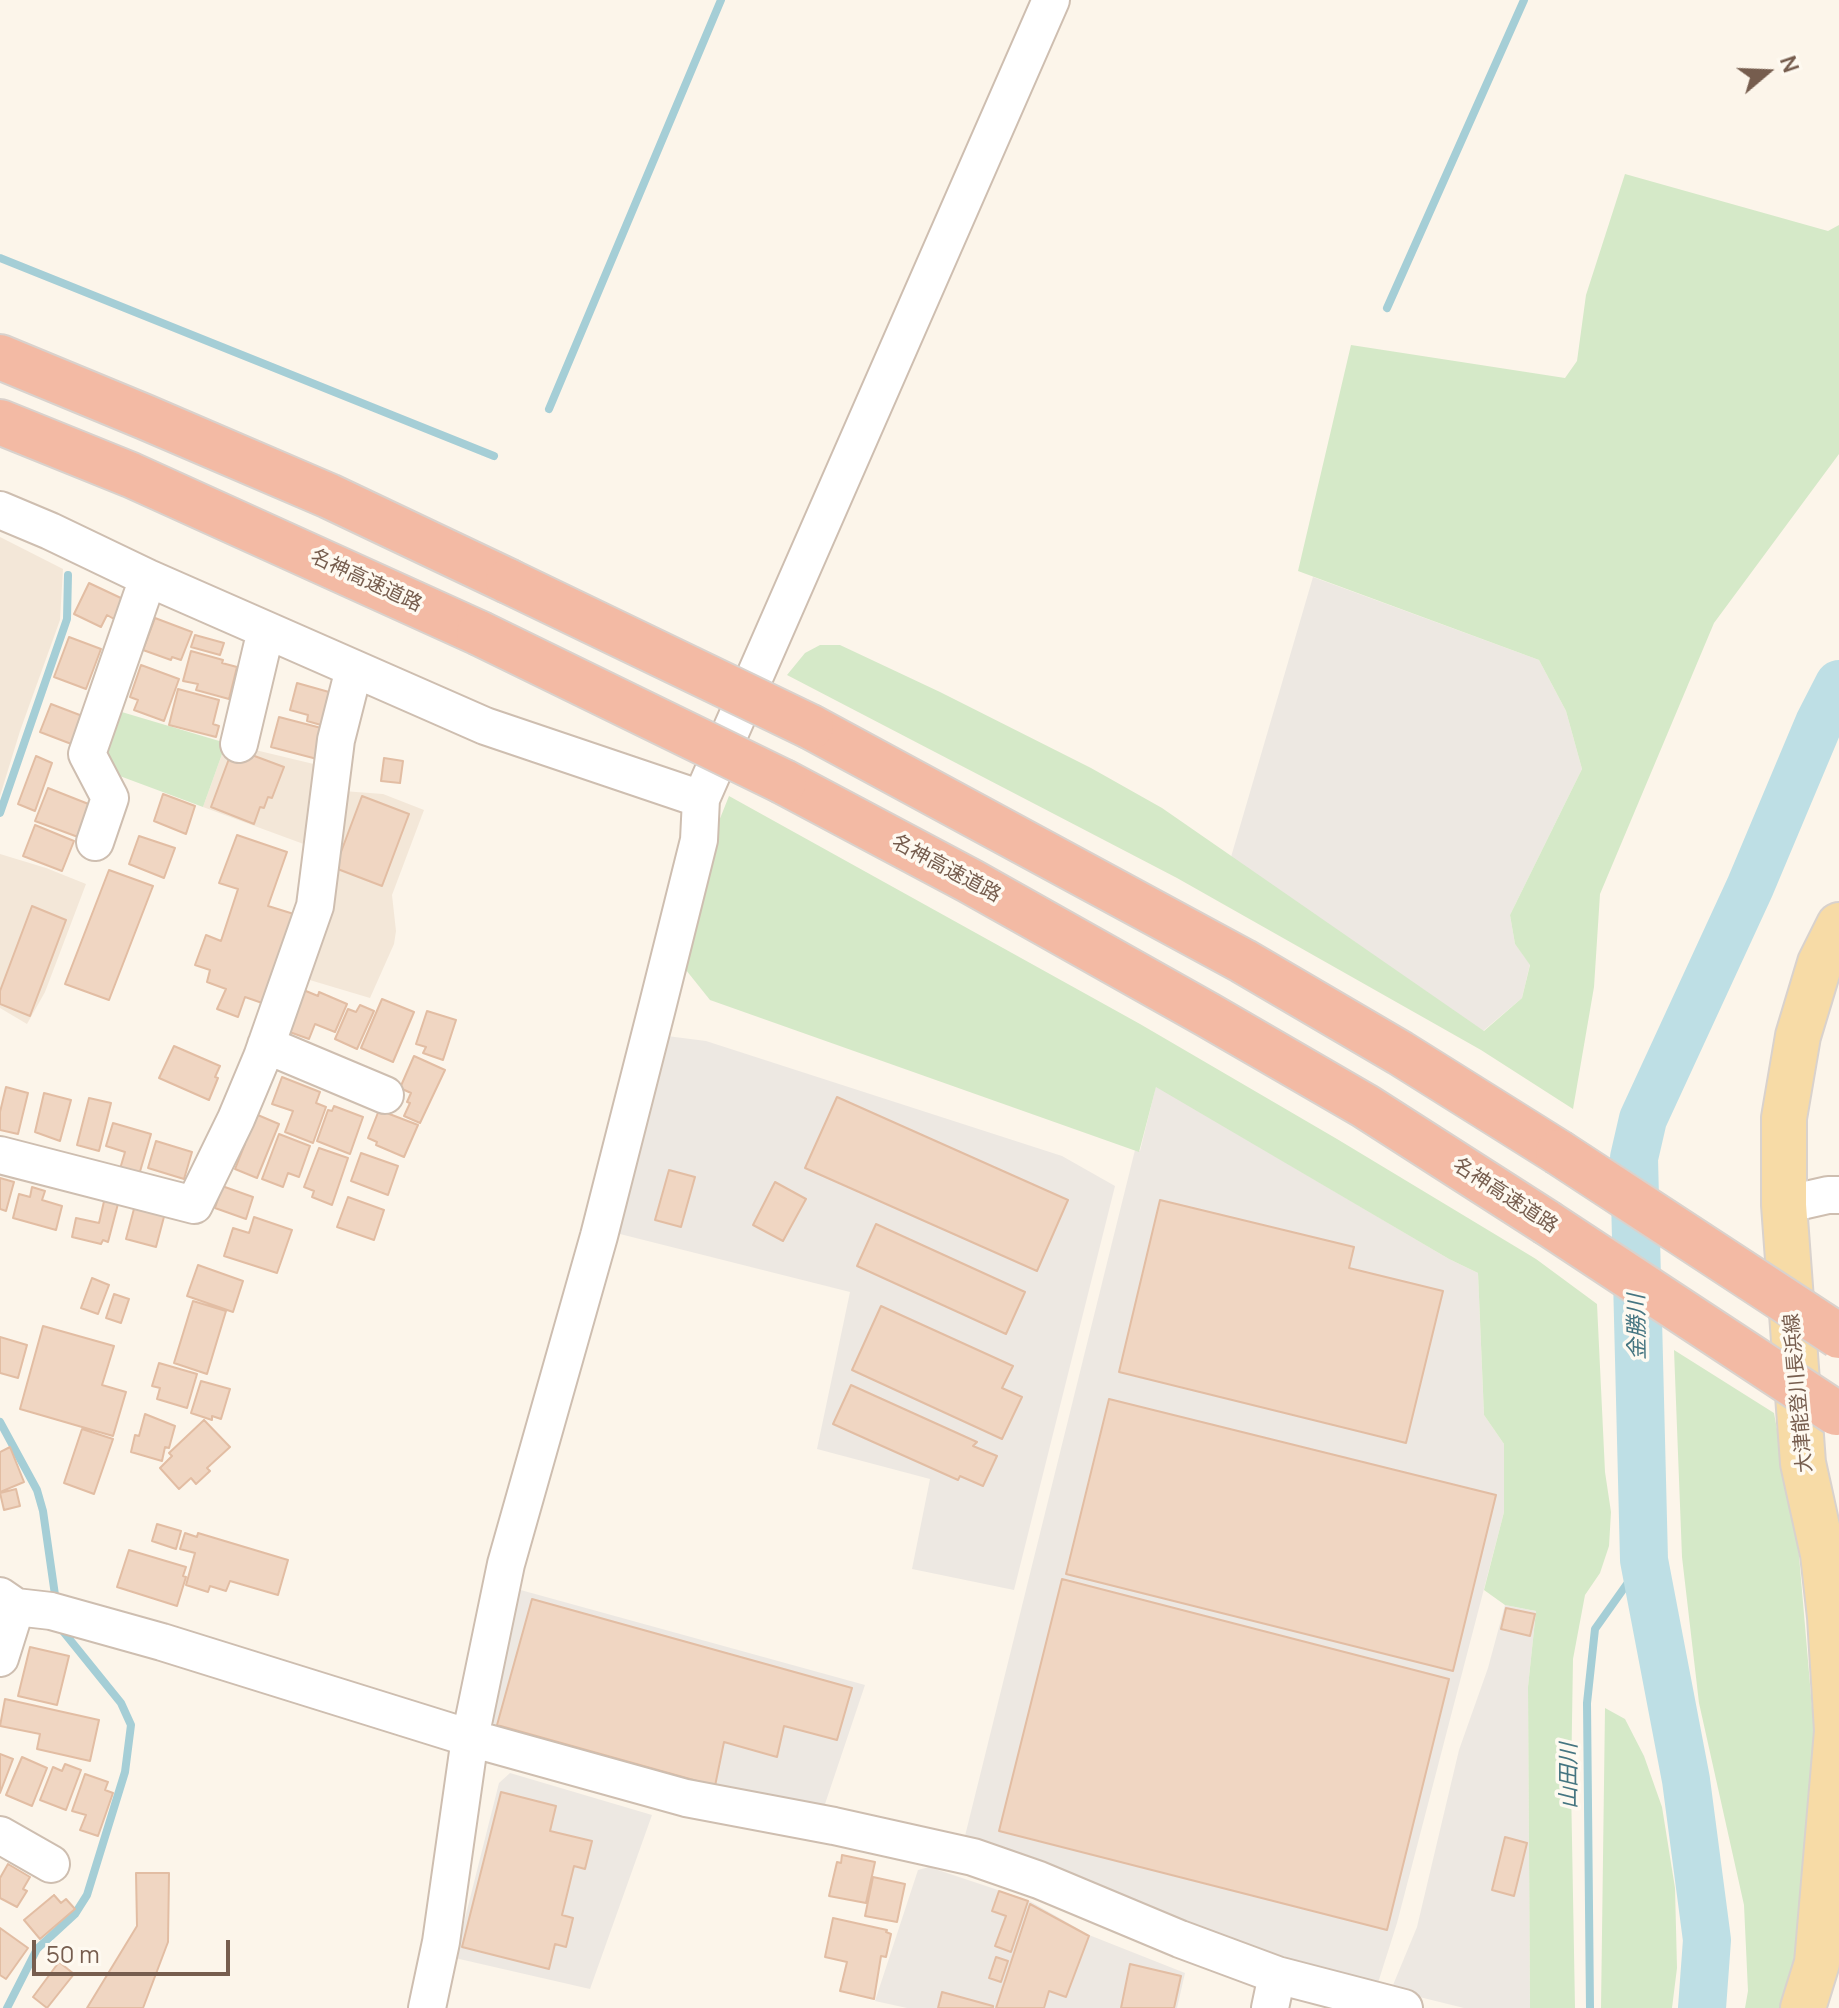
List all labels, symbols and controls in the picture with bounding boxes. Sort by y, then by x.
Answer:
north arrow [1727,32,1807,112]
text: N [1773,52,1806,77]
street label: 名神高速道路 [307,545,425,617]
street label: 名神高速道路 [887,830,1005,908]
street label: 名神高速道路 [1448,1153,1562,1239]
water label: 金勝川 [1624,1294,1652,1360]
street label: 大津能登川長浜線 [1780,1312,1818,1474]
water label: 山田川 [1557,1743,1583,1809]
scale bar [36,1924,234,1974]
text: 50 m [46,1937,100,1970]

